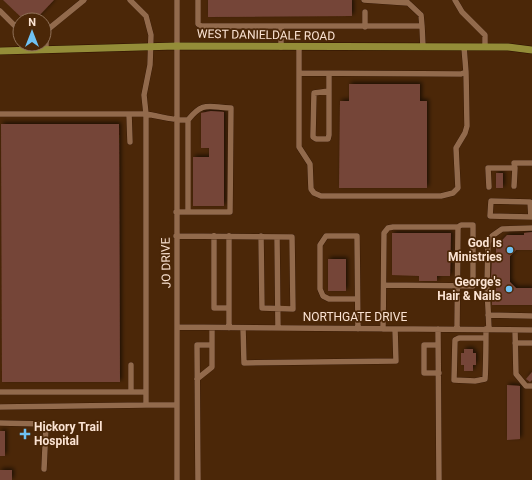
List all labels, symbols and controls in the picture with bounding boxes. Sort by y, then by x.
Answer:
north arrow [12,12,52,52]
text: N [28,16,36,29]
street label: WEST DANIELDALE ROAD [197,27,335,43]
place label: God Is Ministries [448,236,502,264]
street label: JO DRIVE [159,237,173,289]
marker: God Is Ministries [505,245,515,255]
place label: George's Hair & Nails [437,275,501,303]
marker: George's Hair & Nails [504,284,514,294]
street label: NORTHGATE DRIVE [303,310,408,324]
place label: Hickory Trail Hospital [34,420,102,448]
marker: Hickory Trail Hospital [19,428,31,440]

